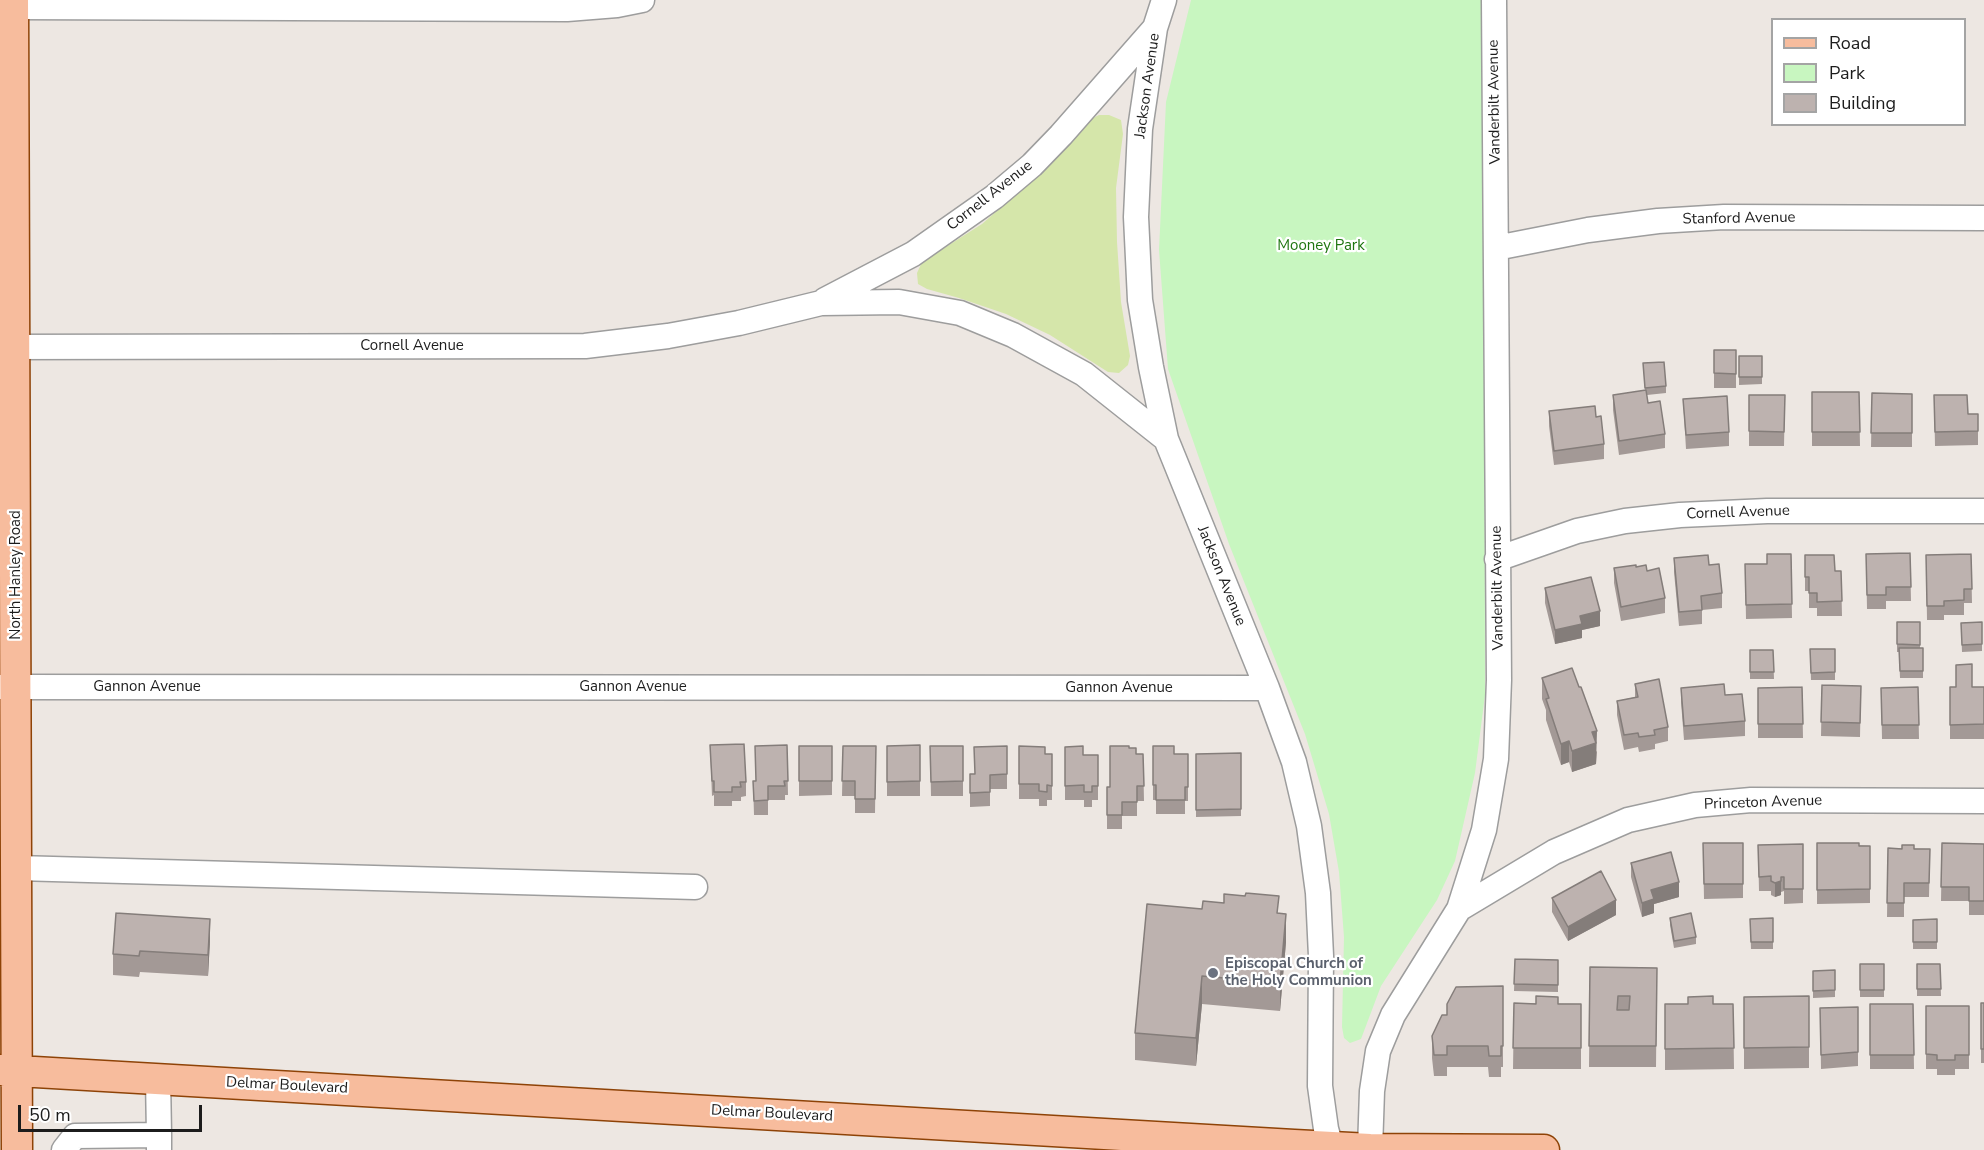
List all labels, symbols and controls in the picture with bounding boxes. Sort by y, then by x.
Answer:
legend [1771,18,1966,126]
text: Road [1829,31,1871,55]
street label: Jackson Avenue [1132,32,1164,140]
street label: Vanderbilt Avenue [1485,39,1505,165]
text: Park [1829,61,1865,85]
text: Building [1829,91,1896,115]
street label: Cornell Avenue [944,157,1036,235]
street label: Stanford Avenue [1682,209,1796,229]
park label: Mooney Park [1277,237,1365,255]
street label: Cornell Avenue [360,337,464,355]
street label: Cornell Avenue [1686,502,1790,524]
street label: North Hanley Road [7,510,25,640]
street label: Jackson Avenue [1193,523,1249,629]
street label: Vanderbilt Avenue [1488,525,1508,651]
street label: Gannon Avenue [93,678,201,696]
street label: Gannon Avenue [579,678,687,696]
street label: Gannon Avenue [1065,679,1173,697]
street label: Princeton Avenue [1704,792,1822,814]
place label: Episcopal Church of the Holy Communion [1225,955,1372,990]
marker: Episcopal Church of the Holy Communion [1206,966,1220,980]
street label: Delmar Boulevard [225,1074,349,1098]
scale bar [21,1093,206,1131]
street label: Delmar Boulevard [710,1102,834,1126]
text: 50 m [29,1103,71,1127]

